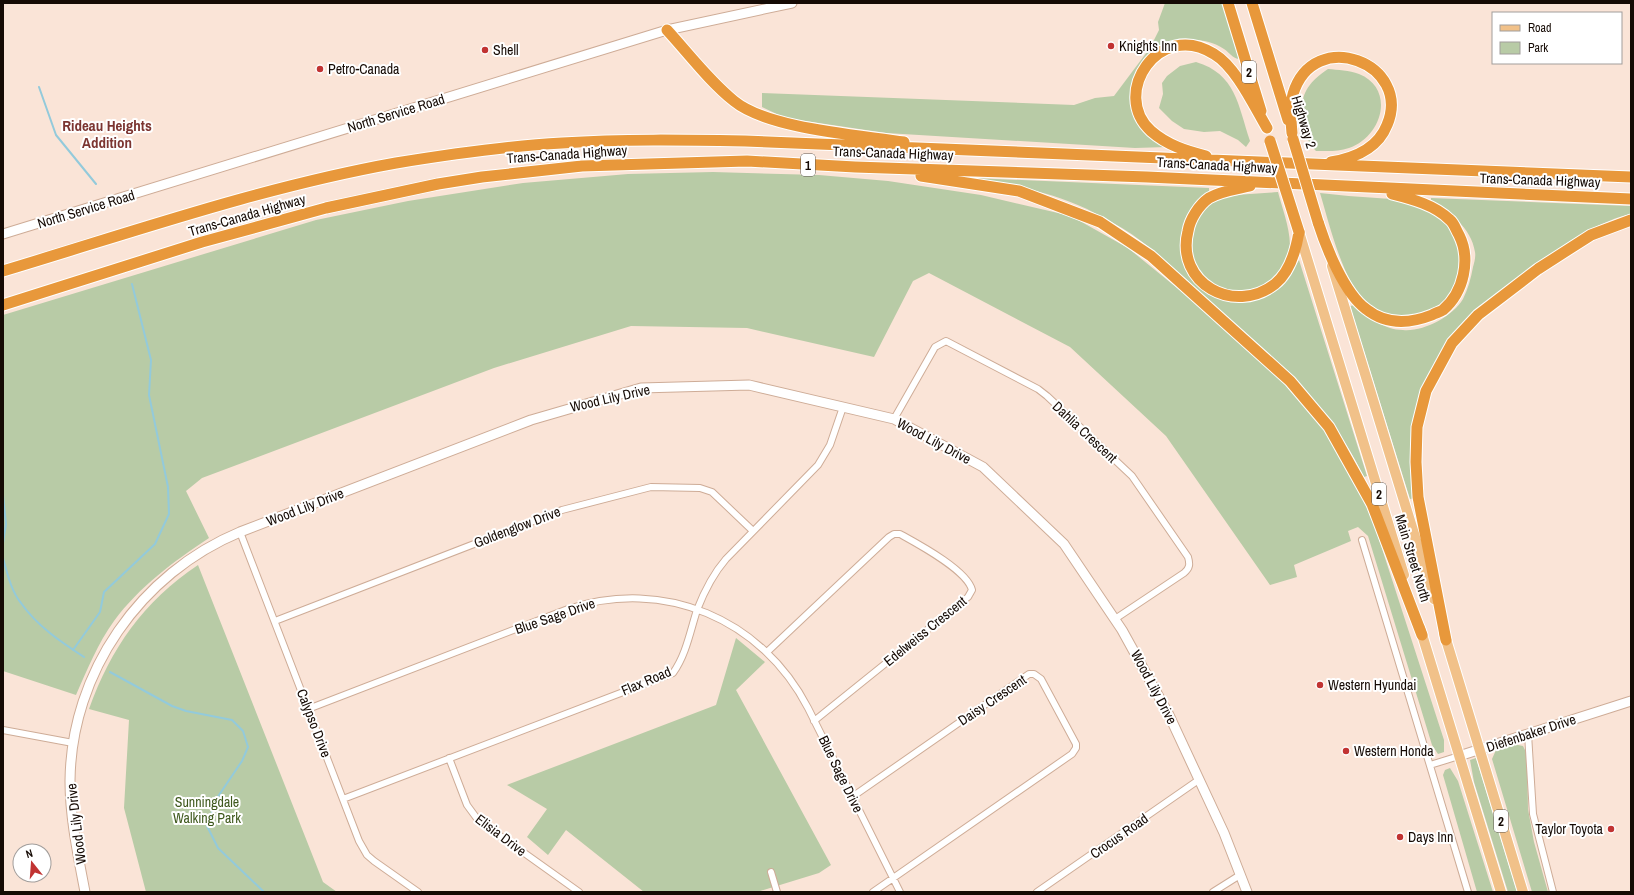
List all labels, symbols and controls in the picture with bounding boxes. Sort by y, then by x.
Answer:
legend [1492,12,1622,64]
text: Road [1528,20,1552,36]
place label: Knights Inn [1119,37,1177,55]
text: Park [1528,40,1548,56]
place label: Shell [493,41,519,59]
marker: Knights Inn [1106,41,1116,51]
marker: Shell [480,45,490,55]
place label: Petro-Canada [328,60,400,78]
road number: 2 [1242,61,1256,83]
marker: Petro-Canada [315,64,325,74]
street label: North Service Road [345,90,447,136]
street label: Highway 2 [1287,93,1321,151]
district label: Rideau Heights Addition [62,115,152,153]
street label: Trans-Canada Highway [506,141,628,167]
street label: Trans-Canada Highway [832,142,954,164]
street label: Trans-Canada Highway [1156,153,1278,177]
road number: 1 [801,154,815,176]
street label: Trans-Canada Highway [1479,169,1601,191]
street label: North Service Road [35,186,137,232]
street label: Trans-Canada Highway [186,190,308,240]
street label: Wood Lily Drive [568,380,652,416]
street label: Dahlia Crescent [1049,397,1121,467]
street label: Wood Lily Drive [894,414,974,468]
road number: 2 [1372,483,1386,505]
street label: Wood Lily Drive [264,484,346,530]
street label: Goldenglow Drive [471,502,563,552]
street label: Main Street North [1391,512,1435,604]
street label: Edelweiss Crescent [880,592,970,670]
street label: Blue Sage Drive [513,594,597,638]
street label: Wood Lily Drive [1127,647,1181,727]
street label: Flax Road [618,662,674,700]
street label: Daisy Crescent [954,671,1030,729]
place label: Western Hyundai [1328,676,1417,694]
marker: Western Hyundai [1315,680,1325,690]
street label: Calypso Drive [293,686,335,760]
street label: Diefenbaker Drive [1484,710,1578,756]
street label: Blue Sage Drive [815,732,867,816]
place label: Western Honda [1354,742,1434,760]
marker: Western Honda [1341,746,1351,756]
street label: Wood Lily Drive [62,782,90,866]
park label: Sunningdale Walking Park [173,793,241,827]
street label: Crocus Road [1086,809,1152,863]
street label: Elisia Drive [472,810,530,860]
road number: 2 [1494,810,1508,832]
place label: Taylor Toyota [1535,820,1604,838]
marker: Taylor Toyota [1606,824,1616,834]
place label: Days Inn [1408,828,1453,846]
marker: Days Inn [1395,832,1405,842]
north arrow [12,843,52,883]
text: N [24,846,34,861]

